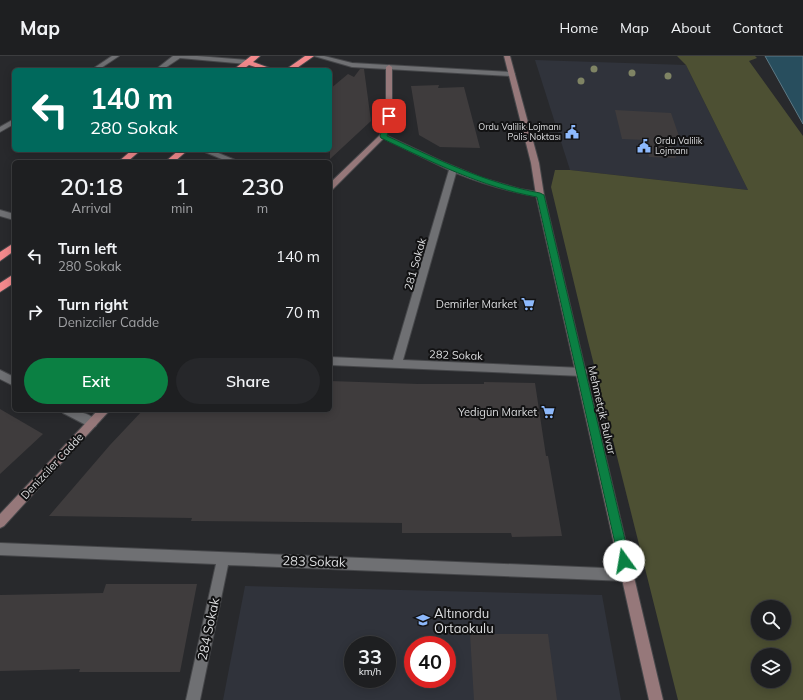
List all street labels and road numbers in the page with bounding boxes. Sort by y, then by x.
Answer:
street label: 281 Sokak [401,236,429,292]
street label: 282 Sokak [429,347,483,363]
street label: Mehmetçik Bulvar [585,364,619,456]
street label: Denizciler Cadde [18,430,86,502]
street label: 283 Sokak [282,552,346,570]
street label: 284 Sokak [194,596,222,662]

